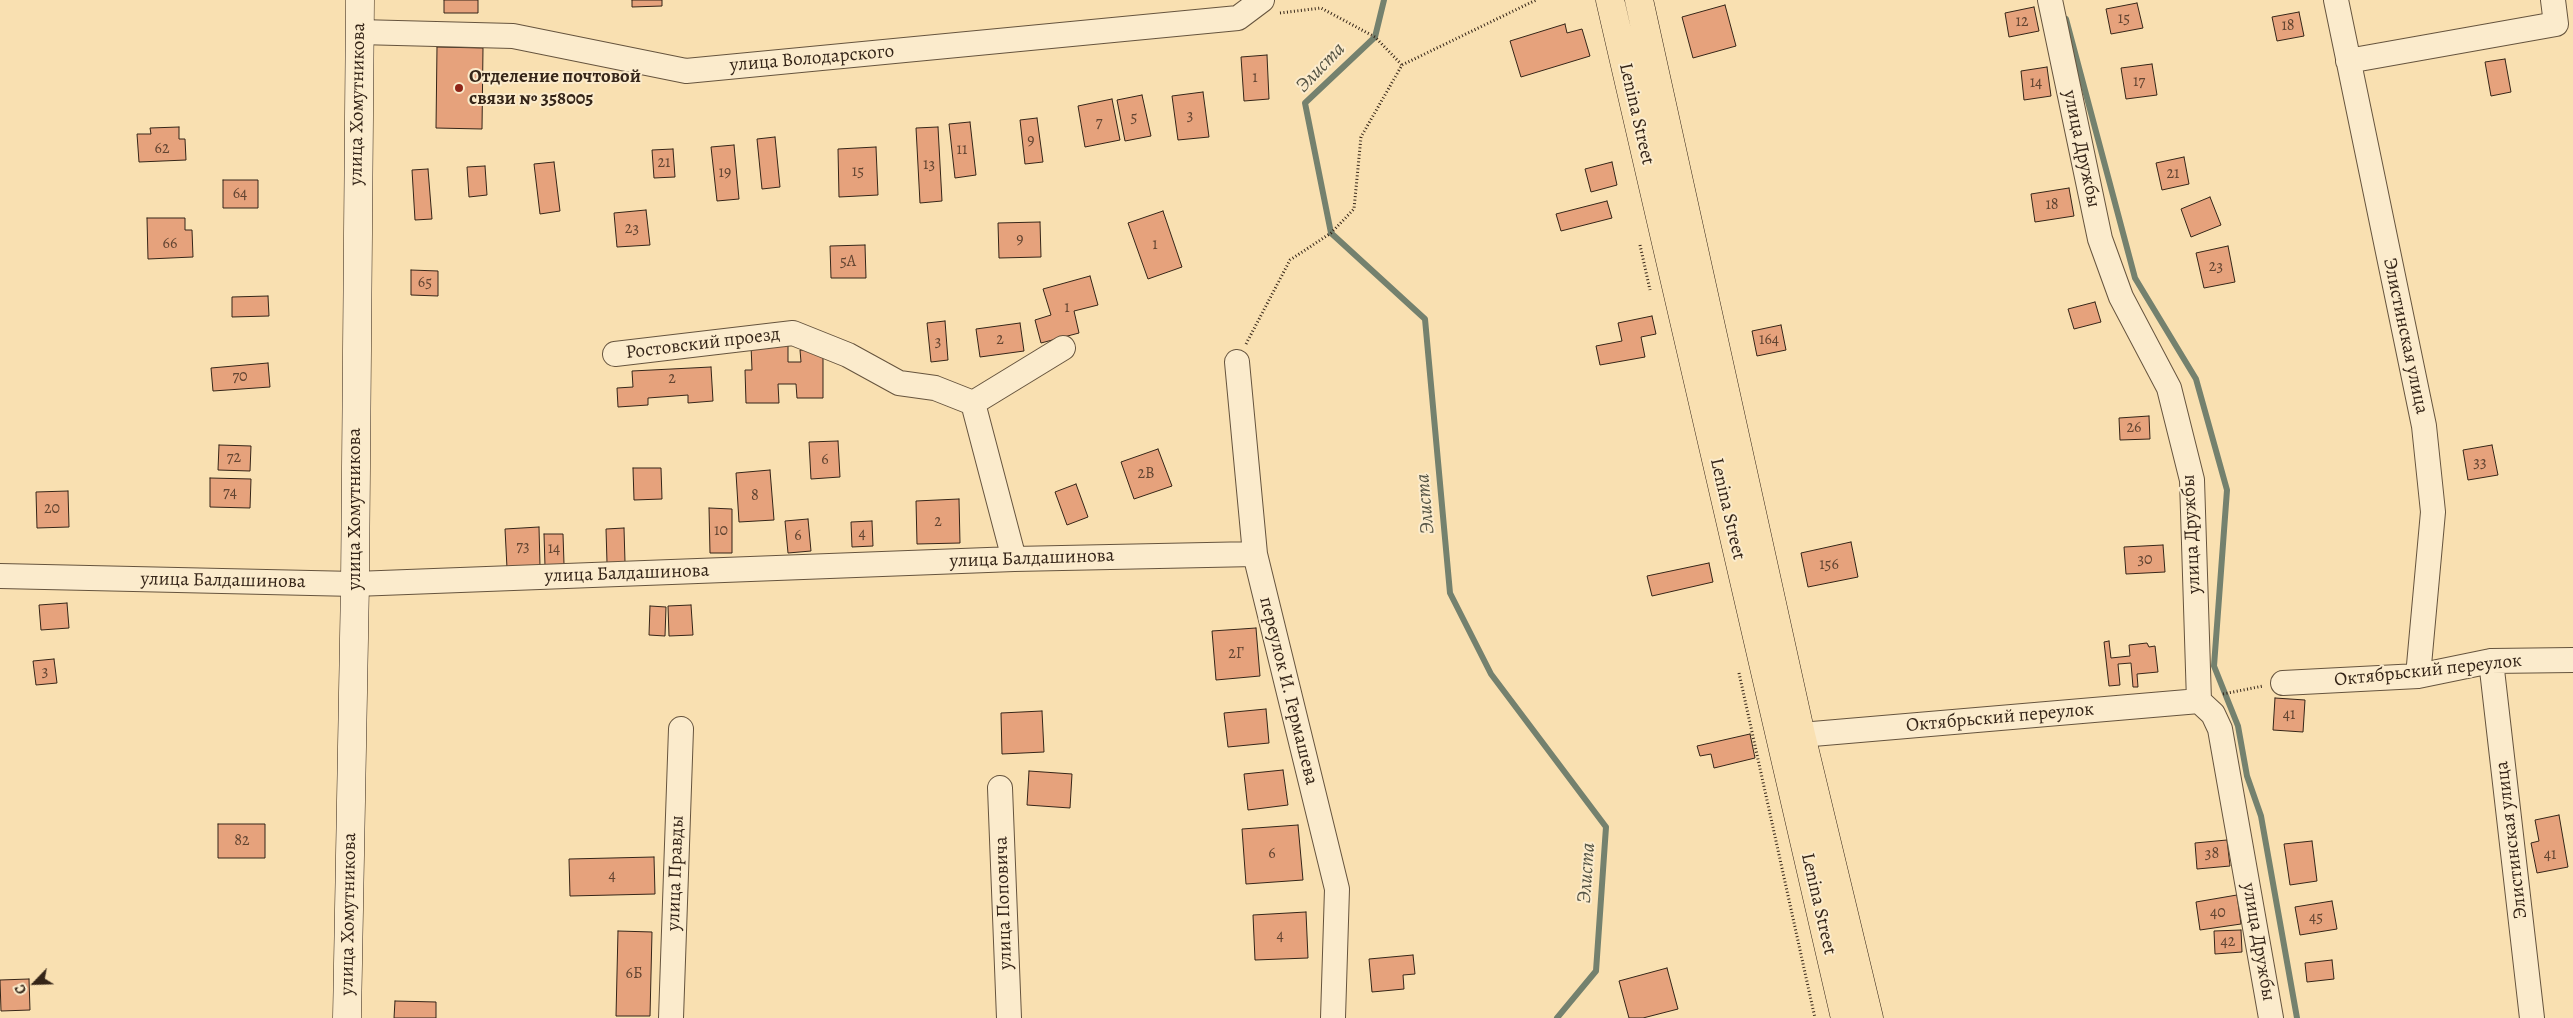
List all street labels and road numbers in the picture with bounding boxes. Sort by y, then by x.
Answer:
street label: улица Хомутникова [345,23,371,185]
street label: улица Володарского [729,40,895,78]
street label: Lenina Street [1613,61,1659,167]
street label: улица Дружбы [2057,88,2105,210]
street label: Элистинская улица [2377,256,2433,416]
street label: Ростовский проезд [625,323,781,365]
street label: улица Хомутникова [344,428,366,590]
street label: Lenina Street [1704,456,1750,562]
street label: улица Дружбы [2177,474,2207,594]
street label: улица Балдашинова [949,545,1115,573]
street label: улица Балдашинова [544,560,710,588]
street label: улица Балдашинова [140,568,306,594]
street label: переулок И. Гермашева [1254,595,1322,787]
street label: Октябрьский переулок [2333,650,2523,692]
street label: Октябрьский переулок [1905,698,2095,738]
street label: Элистинская улица [2491,760,2533,920]
street label: улица Правды [663,815,689,931]
street label: улица Хомутникова [336,833,362,995]
street label: улица Поповича [990,836,1018,970]
street label: Lenina Street [1795,851,1841,957]
street label: улица Дружбы [2236,881,2280,1003]

